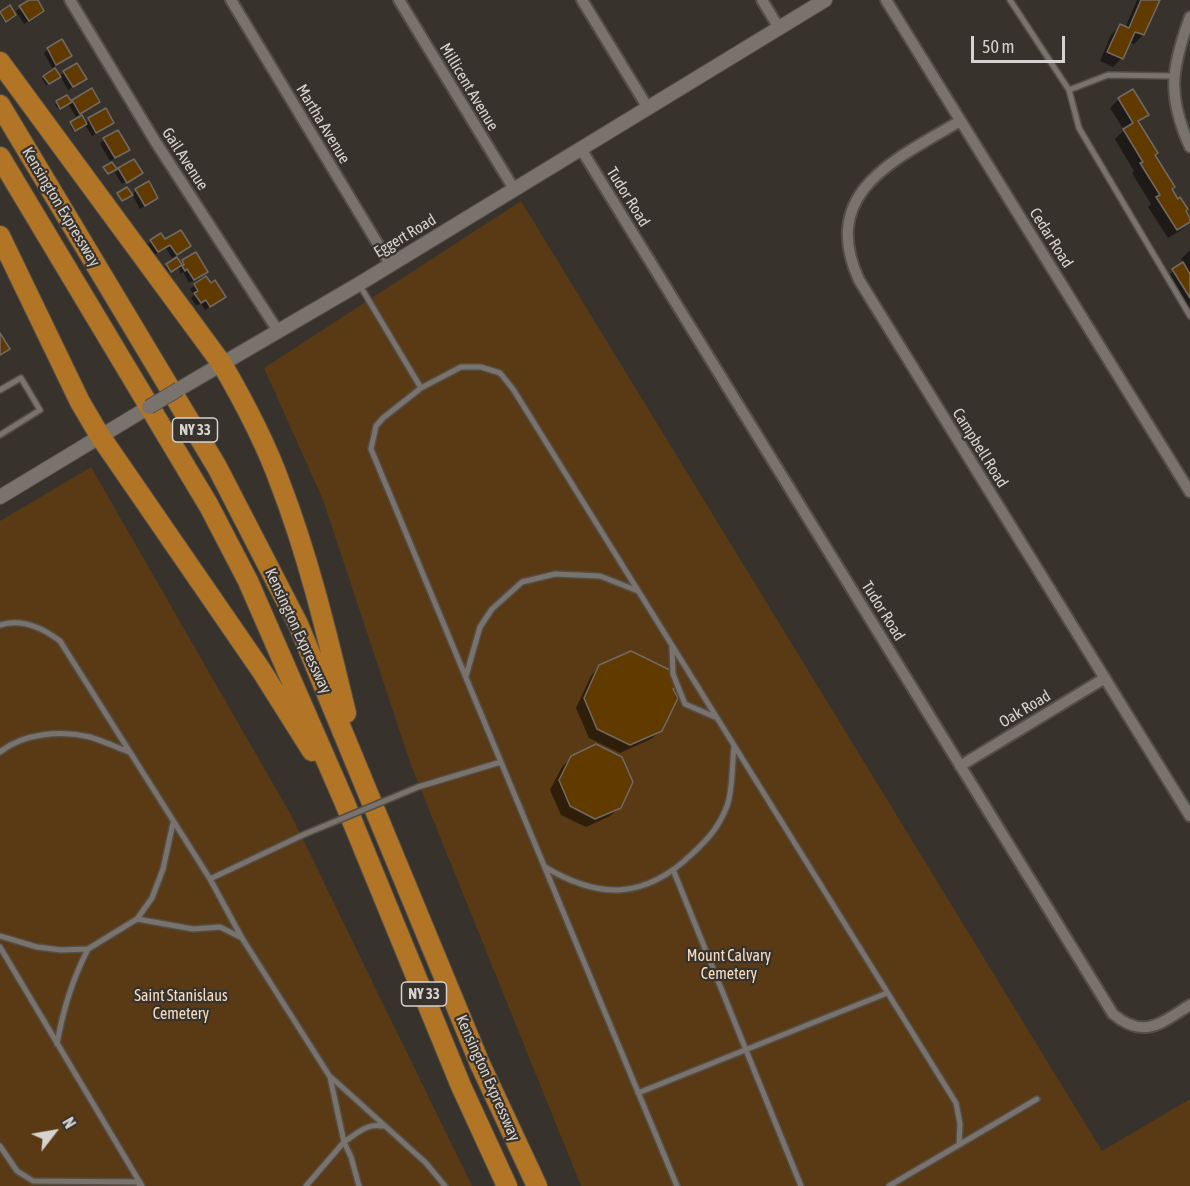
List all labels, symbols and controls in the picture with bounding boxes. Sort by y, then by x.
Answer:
scale bar [974,24,1068,62]
text: 50 m [982,36,1014,57]
street label: Millicent Avenue [435,40,503,134]
street label: Martha Avenue [292,81,354,167]
street label: Gail Avenue [158,124,212,194]
street label: Kensington Expressway [18,144,104,270]
street label: Tudor Road [602,164,654,230]
street label: Cedar Road [1025,205,1077,271]
street label: Eggert Road [370,210,440,262]
street label: Campbell Road [948,405,1012,491]
road number: NY 33 [172,418,218,442]
street label: Kensington Expressway [261,565,335,697]
street label: Tudor Road [857,578,909,644]
street label: Oak Road [996,686,1054,732]
park label: Mount Calvary Cemetery [687,946,771,984]
road number: NY 33 [402,982,446,1006]
park label: Saint Stanislaus Cemetery [134,986,228,1024]
street label: Kensington Expressway [452,1012,524,1144]
north arrow [24,1102,84,1162]
text: N [59,1114,80,1131]

